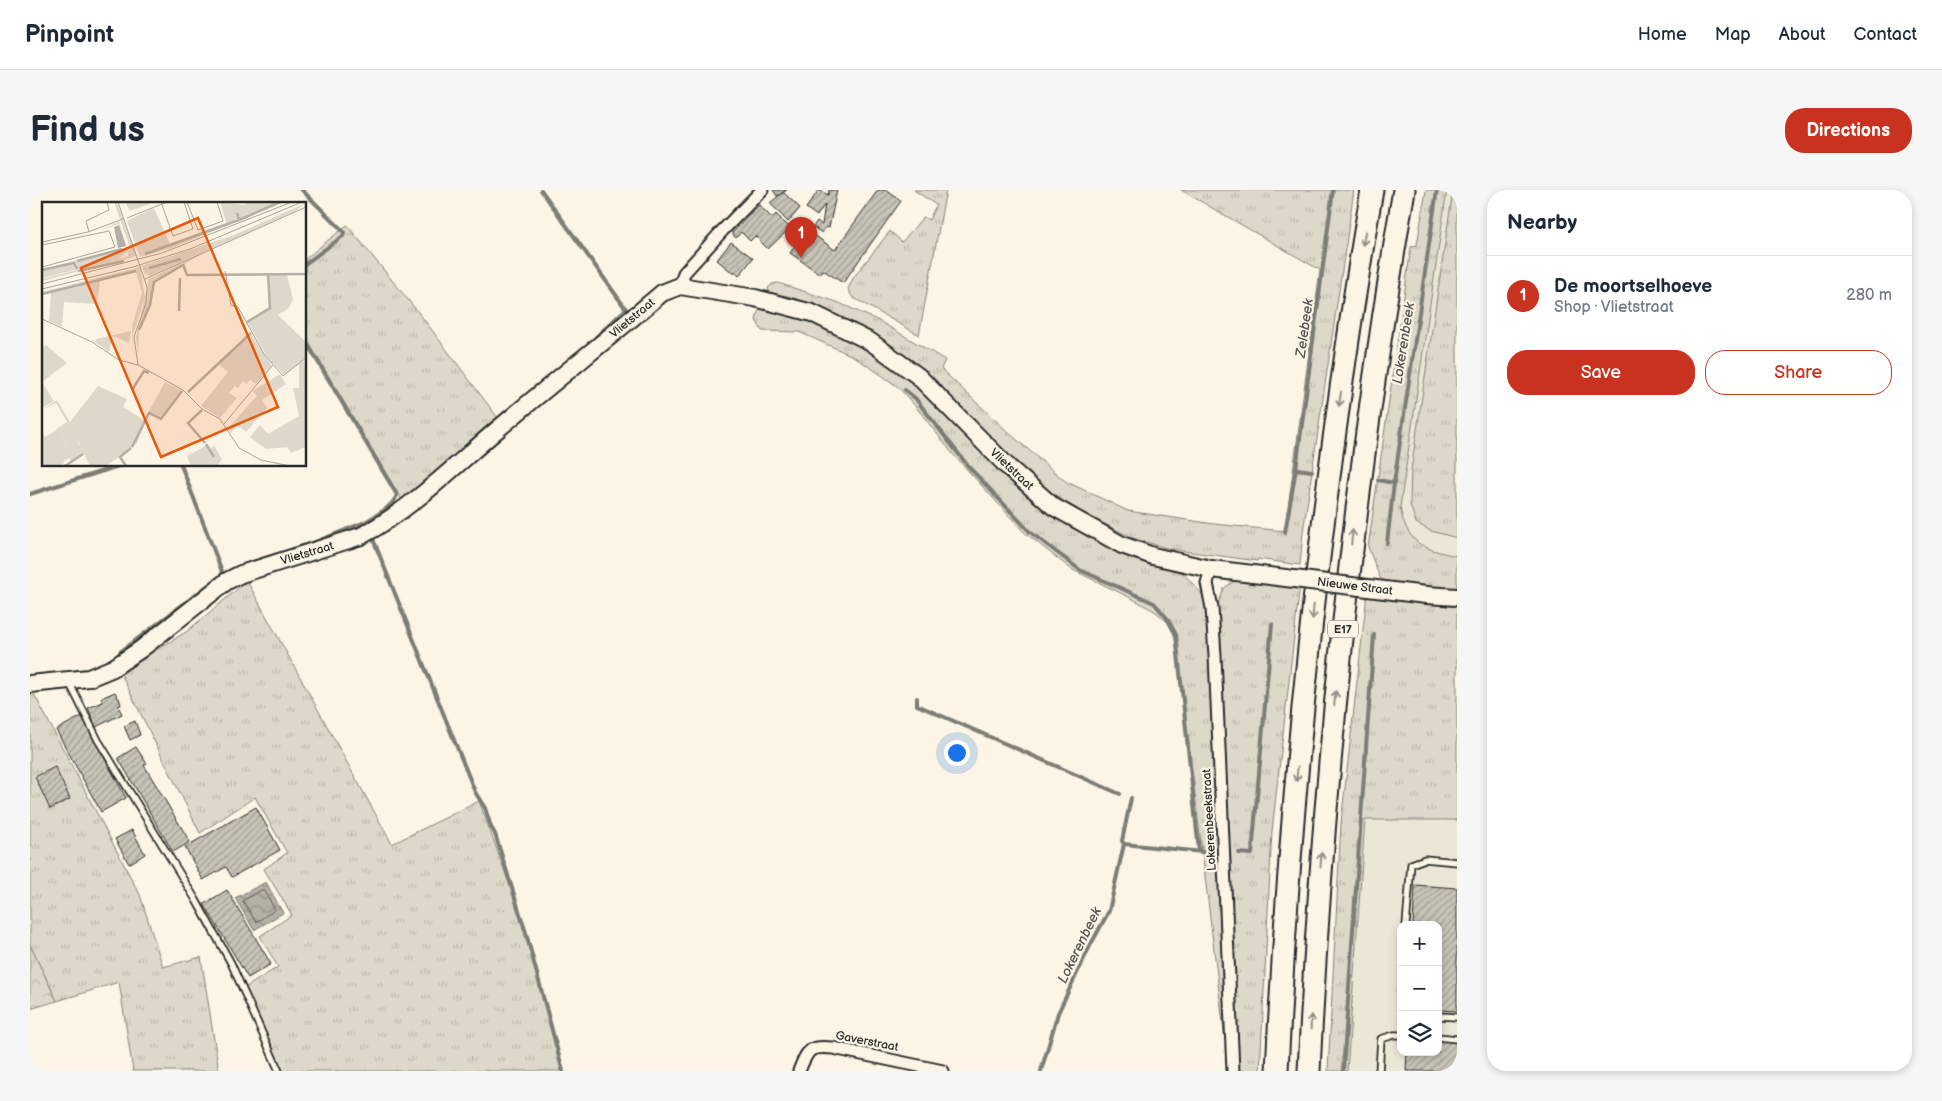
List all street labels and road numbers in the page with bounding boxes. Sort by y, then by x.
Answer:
street label: Vlietstraat [607,295,658,342]
street label: Vlietstraat [987,445,1037,494]
street label: Vlietstraat [279,538,336,569]
street label: Nieuwe Straat [1316,574,1394,599]
road number: E17 [1328,620,1358,638]
street label: Lokerenbeekstraat [1199,768,1220,871]
street label: Gaverstraat [834,1028,900,1055]

